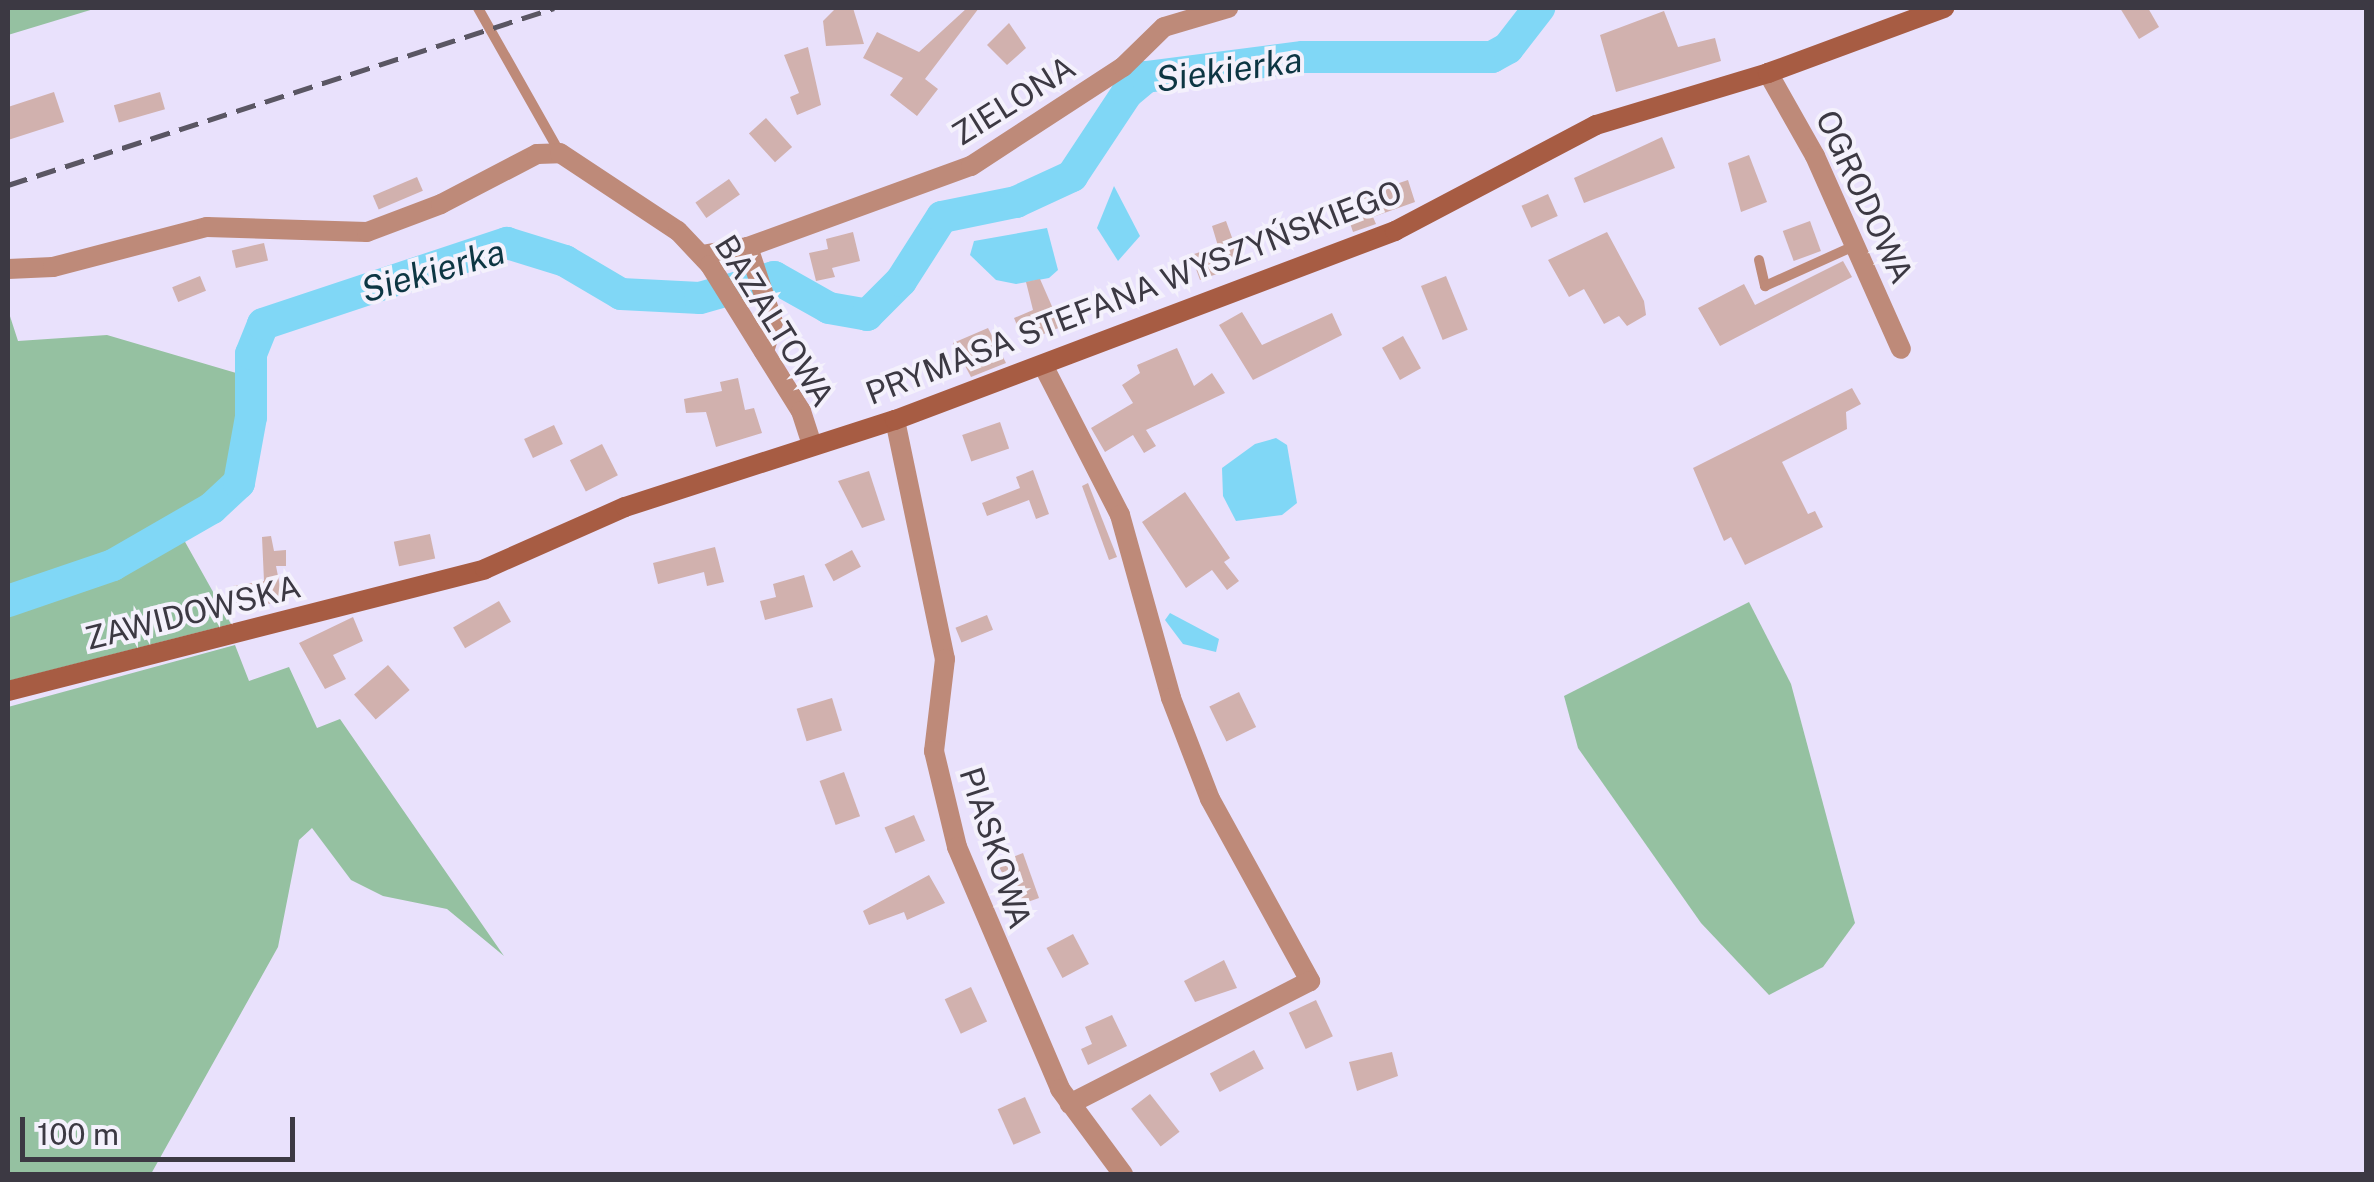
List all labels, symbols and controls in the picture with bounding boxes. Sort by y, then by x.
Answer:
water label: Siekierka [1153,39,1305,101]
street label: ZIELONA [945,48,1083,154]
street label: OGRODOWA [1807,104,1921,290]
street label: PRYMASA STEFANA WYSZYŃSKIEGO [860,173,1408,413]
street label: BAZALTOWA [706,228,842,414]
water label: Siekierka [356,230,510,312]
street label: ZAWIDOWSKA [81,568,305,658]
street label: PIASKOWA [951,762,1039,934]
scale bar [25,1097,300,1159]
text: 100 m [37,1116,119,1152]

